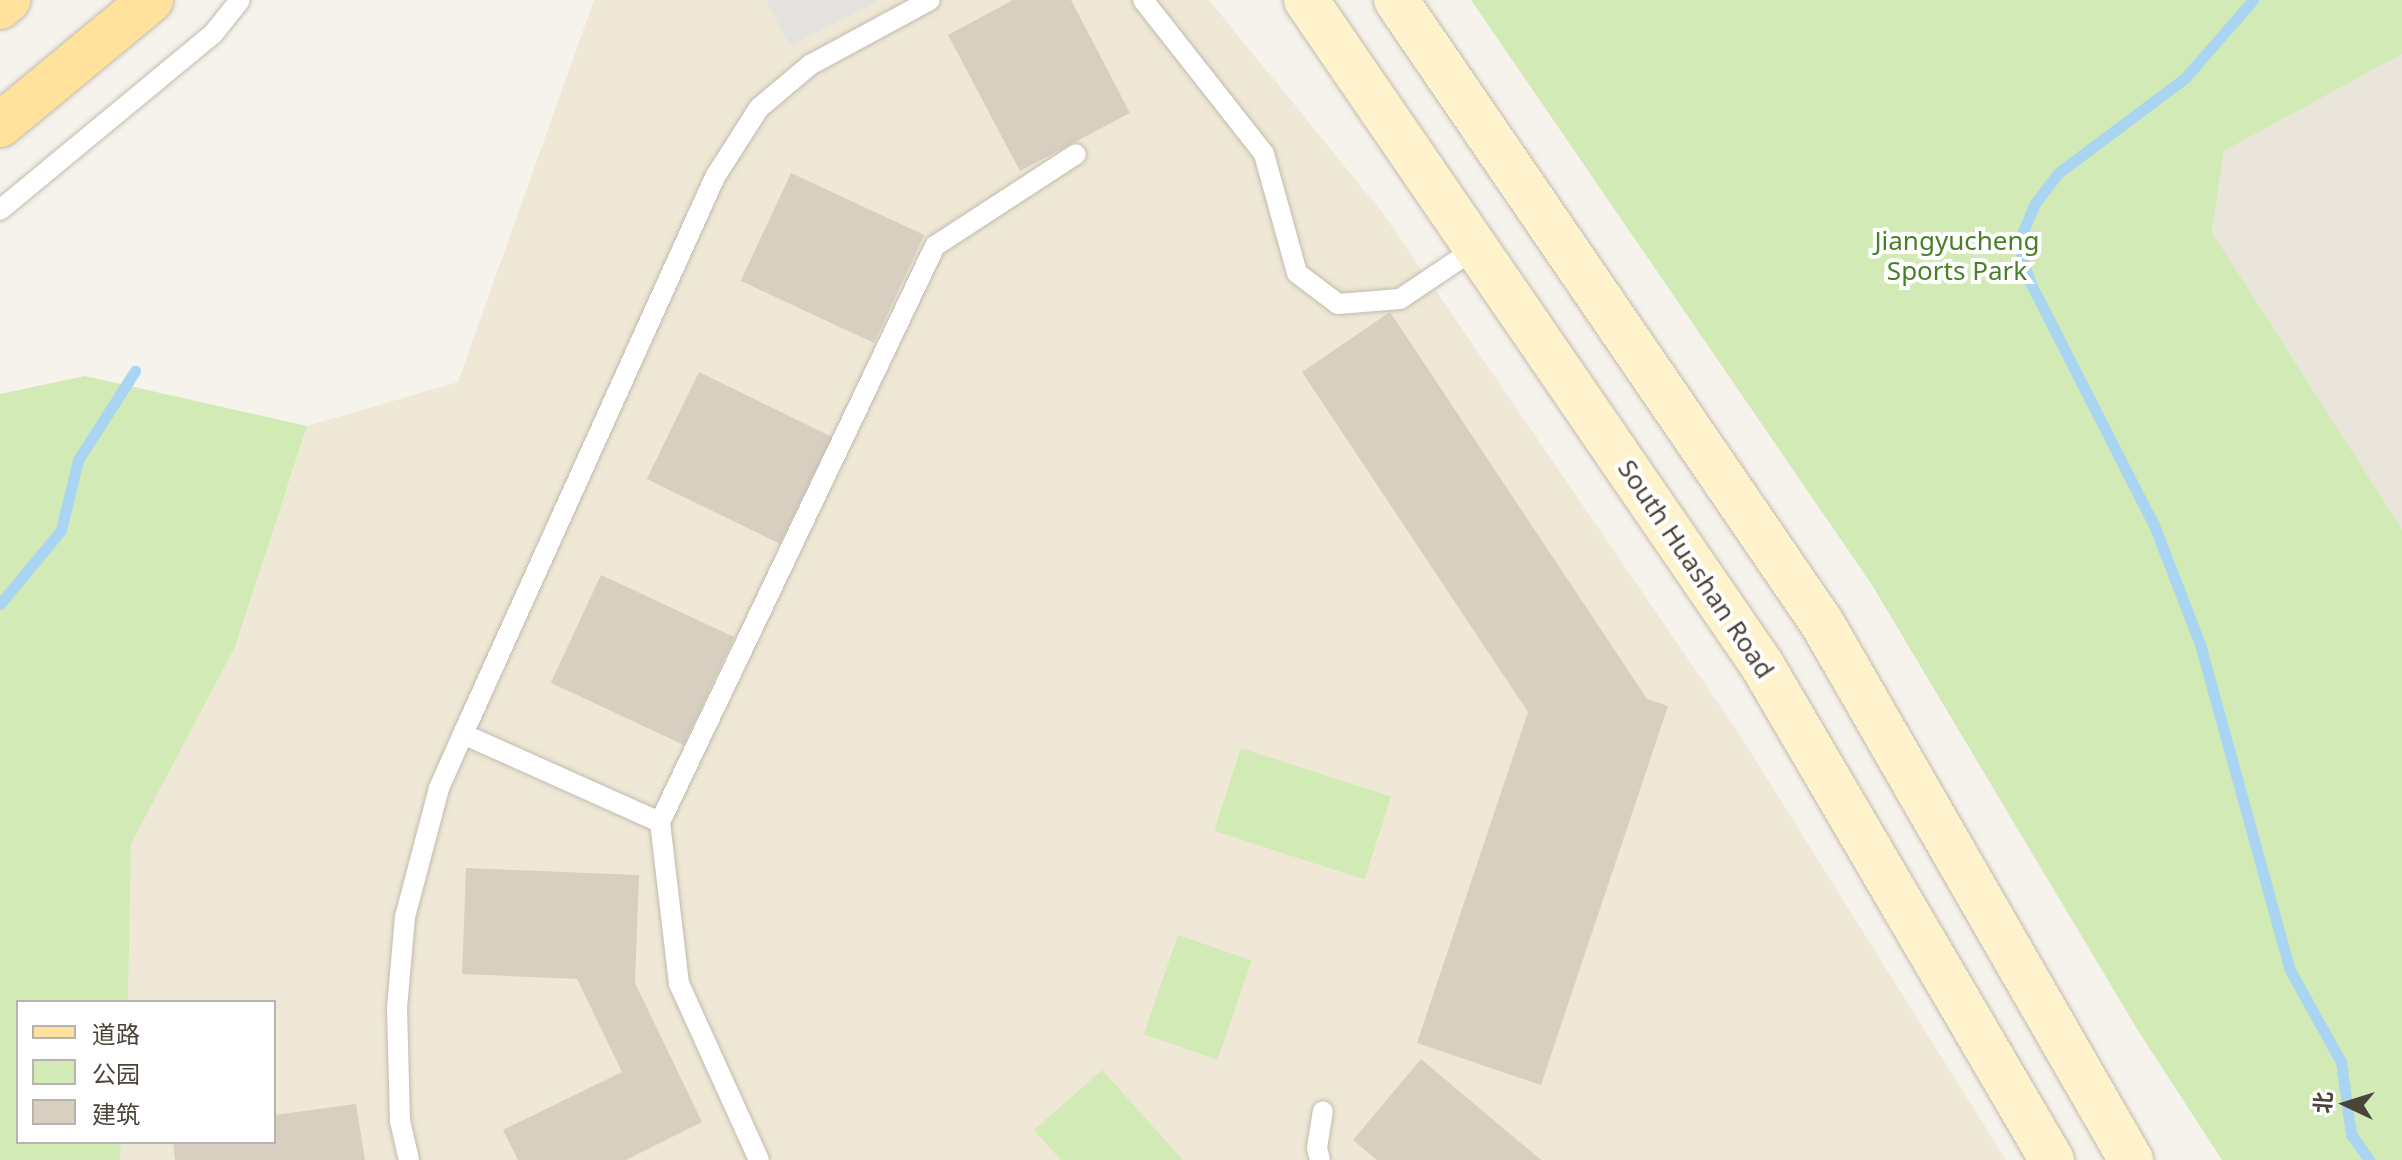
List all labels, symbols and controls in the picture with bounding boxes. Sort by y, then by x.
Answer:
park label: Jiangyucheng Sports Park [1874,225,2040,286]
street label: South Huashan Road [1611,454,1781,684]
legend [16,1000,276,1144]
text: 道路 [92,1017,140,1050]
text: 公园 [92,1057,140,1090]
north arrow [2306,1064,2386,1144]
text: 北 [2306,1090,2338,1114]
text: 建筑 [92,1097,140,1130]

